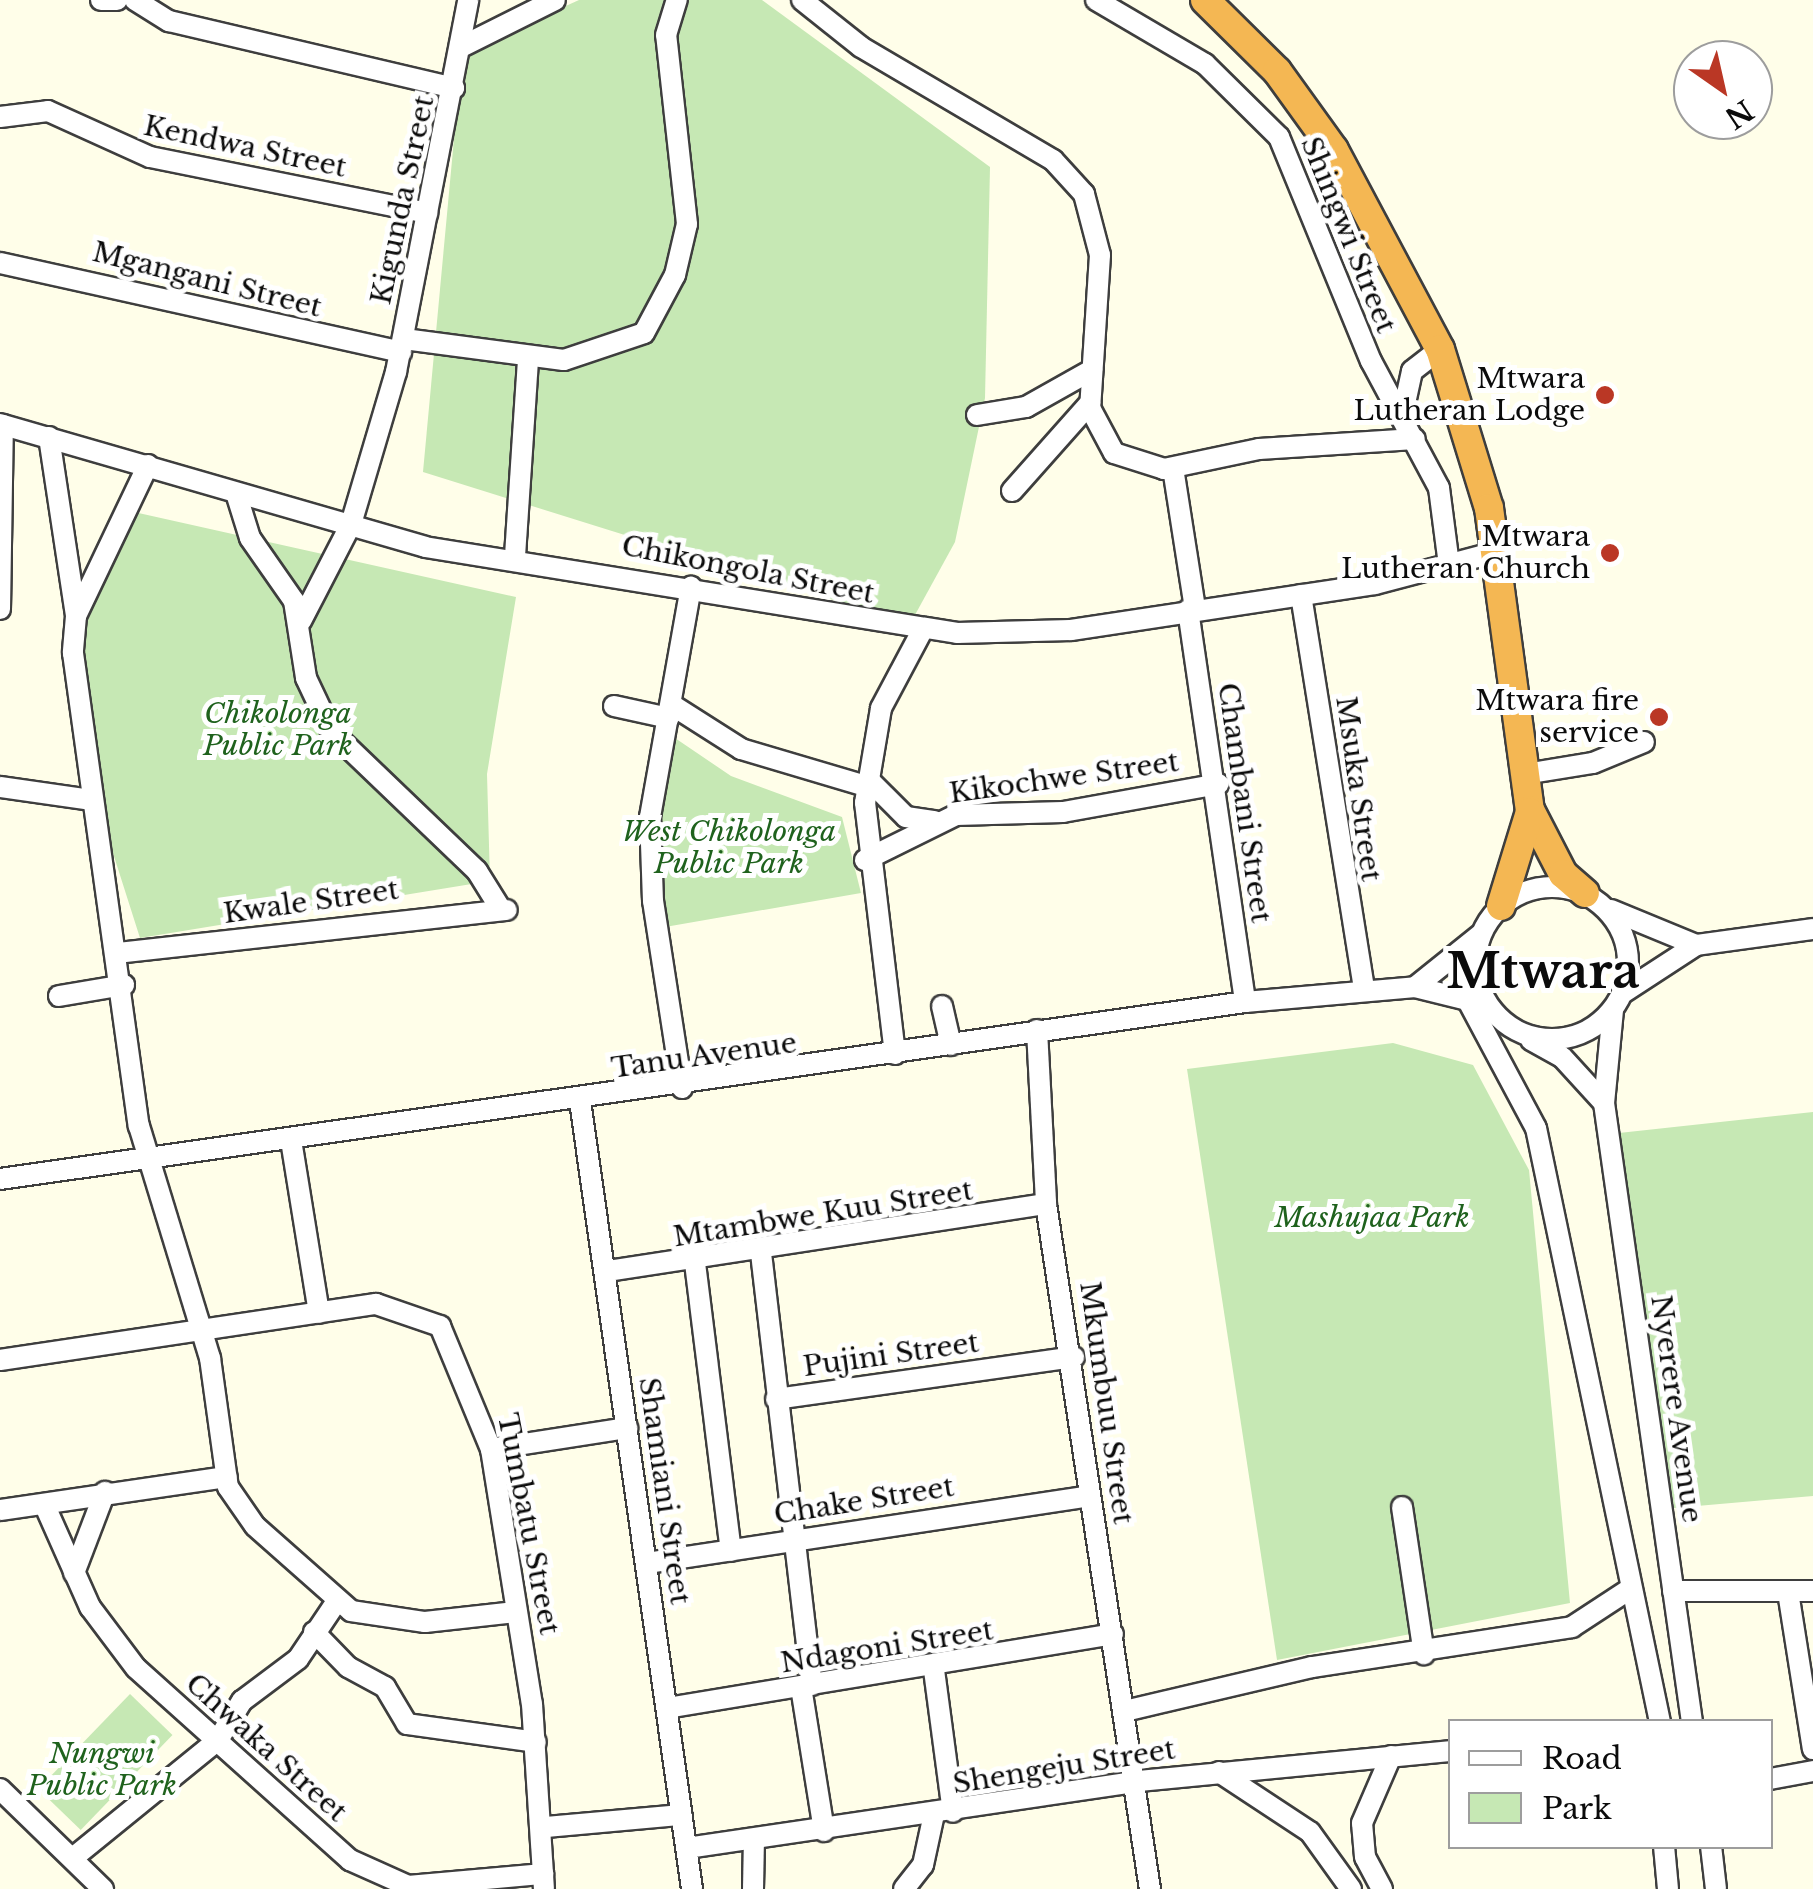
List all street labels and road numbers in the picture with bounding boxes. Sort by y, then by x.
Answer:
street label: Kigunda Street [364,92,442,308]
street label: Kendwa Street [140,109,350,185]
street label: Shingwi Street [1293,132,1403,338]
street label: Mgangani Street [89,235,325,325]
street label: Chikongola Street [619,529,877,611]
street label: Chambani Street [1211,681,1277,925]
street label: Msuka Street [1328,694,1388,884]
street label: Kikochwe Street [947,745,1181,811]
street label: Kwale Street [221,873,401,931]
street label: Tanu Avenue [609,1026,799,1086]
street label: Mtambwe Kuu Street [671,1174,975,1254]
street label: Mkumbuu Street [1072,1280,1140,1526]
street label: Nyerere Avenue [1643,1292,1709,1526]
street label: Pujini Street [801,1326,981,1384]
street label: Shamiani Street [631,1375,697,1607]
street label: Tumbatu Street [490,1410,566,1638]
street label: Chake Street [772,1470,956,1532]
street label: Ndagoni Street [778,1614,996,1680]
street label: Chwaka Street [178,1667,354,1829]
street label: Shengeju Street [950,1733,1178,1801]

